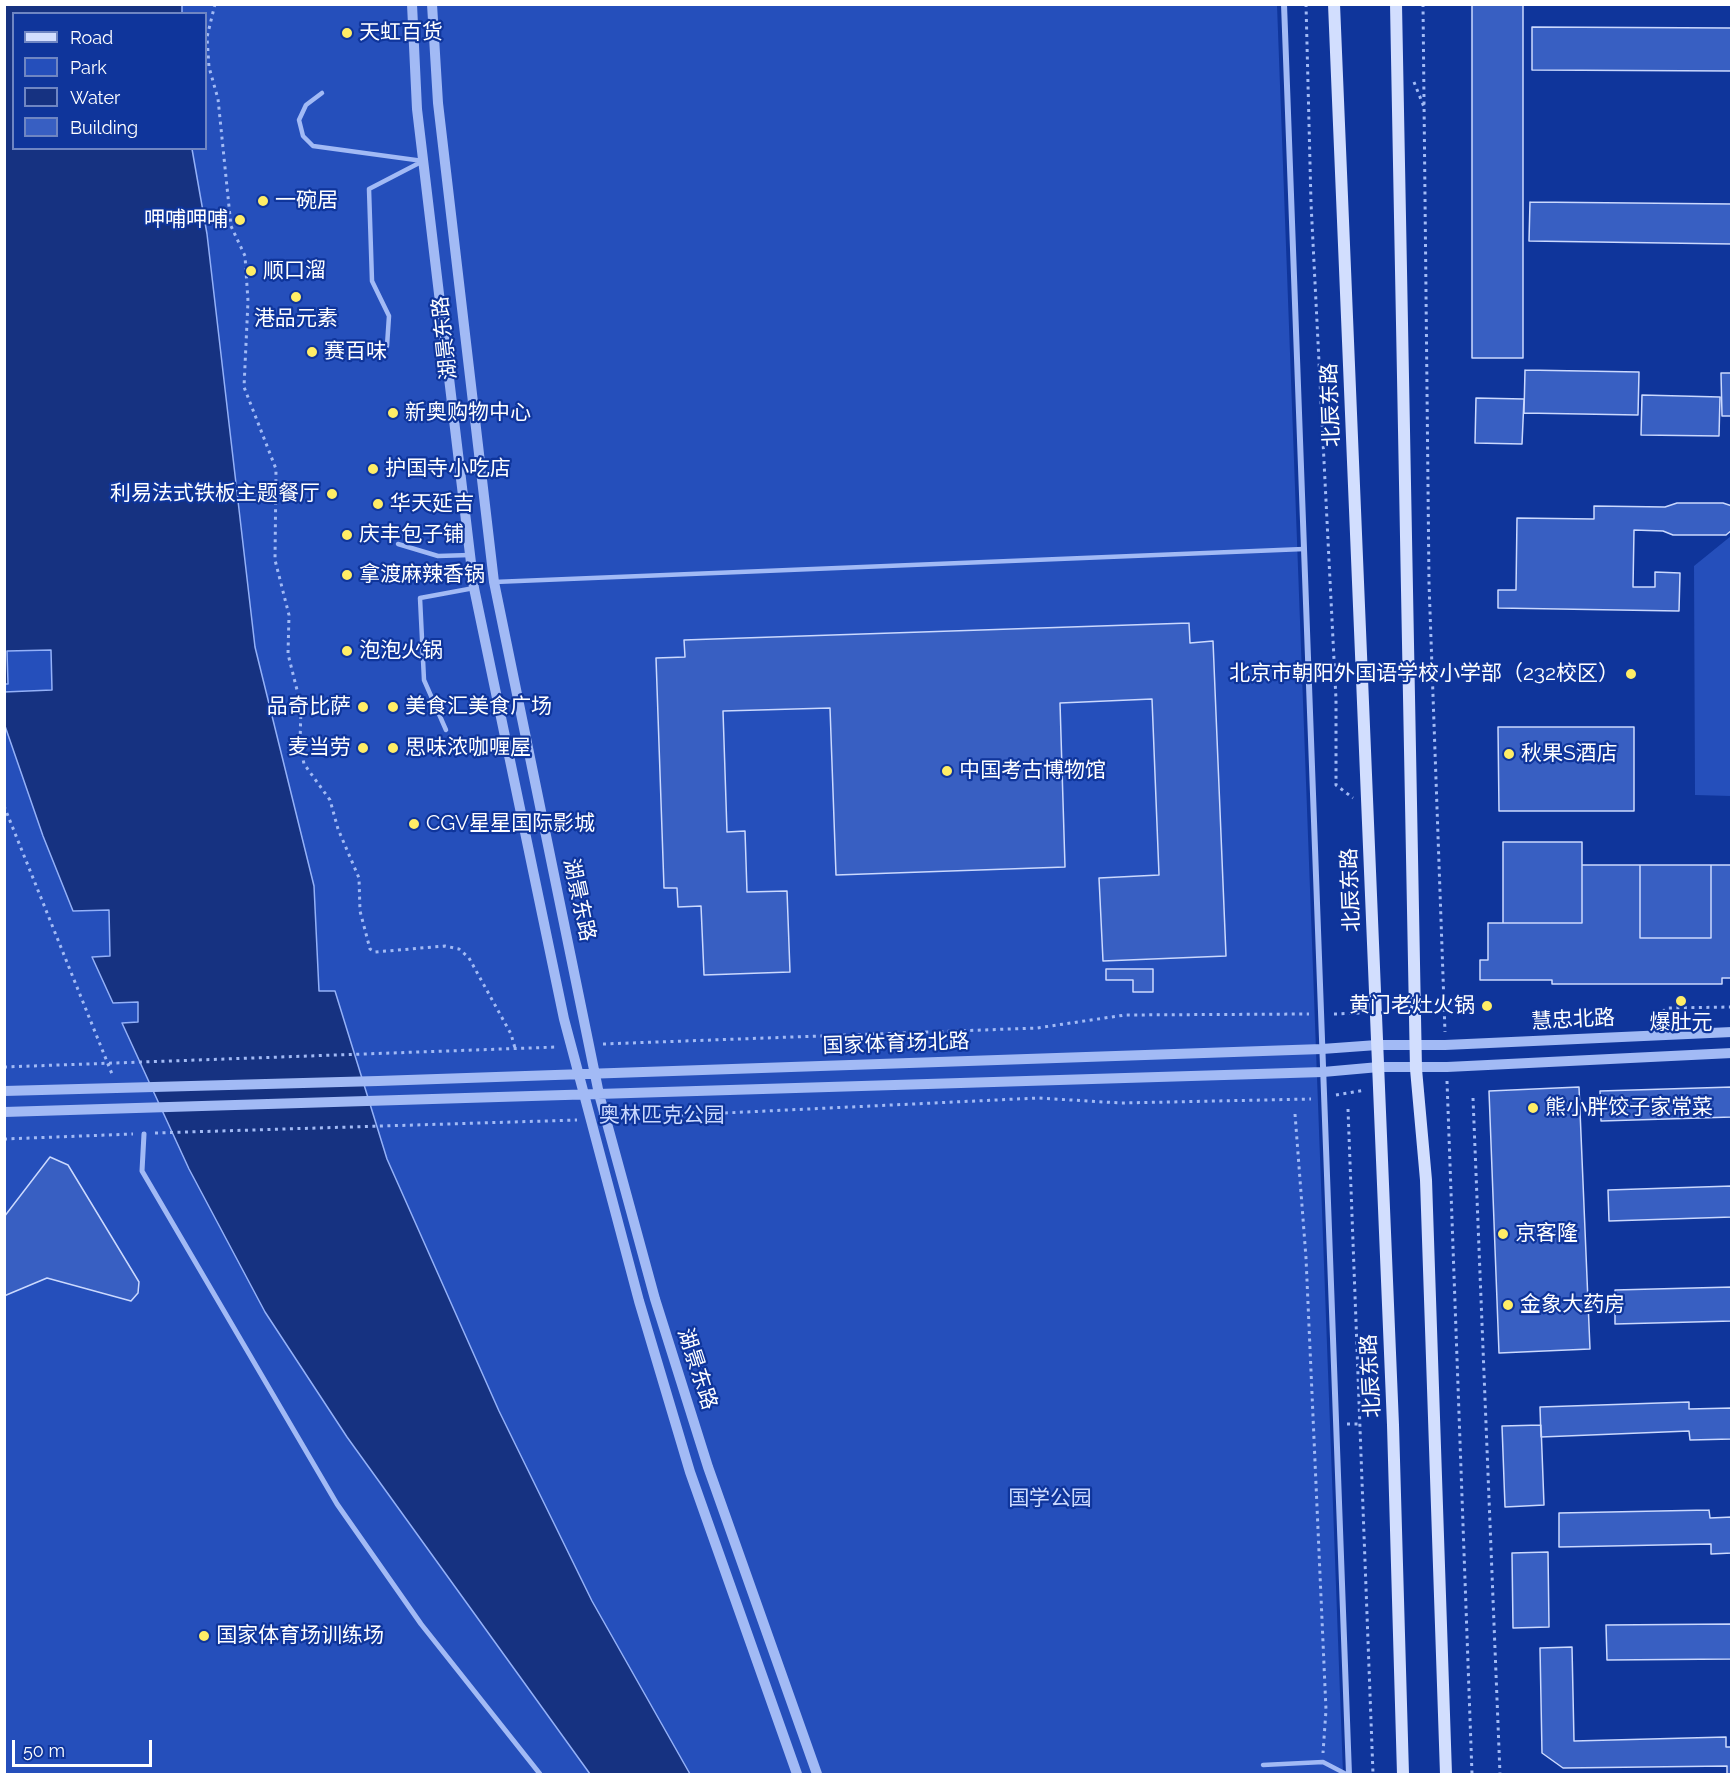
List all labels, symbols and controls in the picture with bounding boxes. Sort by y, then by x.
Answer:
legend [12,12,207,150]
place label: 天虹百货 [359,20,443,46]
marker: 天虹百货 [340,26,354,40]
text: Road [70,27,113,48]
text: Park [70,57,107,78]
text: Water [70,87,120,108]
text: Building [70,117,138,138]
place label: 一碗居 [275,188,338,214]
marker: 一碗居 [256,194,270,208]
place label: 呷哺呷哺 [144,207,228,233]
marker: 呷哺呷哺 [233,213,247,227]
place label: 顺口溜 [263,258,326,284]
marker: 顺口溜 [244,264,258,278]
marker: 港品元素 [289,290,303,304]
street label: 湖景东路 [428,295,462,381]
place label: 港品元素 [254,306,338,332]
place label: 赛百味 [324,339,387,365]
marker: 赛百味 [305,345,319,359]
street label: 北辰东路 [1317,363,1345,447]
place label: 新奥购物中心 [405,400,531,426]
marker: 新奥购物中心 [386,406,400,420]
place label: 护国寺小吃店 [385,456,511,482]
marker: 护国寺小吃店 [366,462,380,476]
place label: 利易法式铁板主题餐厅 [110,481,320,507]
marker: 利易法式铁板主题餐厅 [325,487,339,501]
place label: 华天延吉 [390,491,474,517]
marker: 华天延吉 [371,497,385,511]
place label: 庆丰包子铺 [359,522,464,548]
marker: 庆丰包子铺 [340,528,354,542]
place label: 拿渡麻辣香锅 [359,562,485,588]
marker: 拿渡麻辣香锅 [340,568,354,582]
place label: 泡泡火锅 [359,638,443,664]
marker: 泡泡火锅 [340,644,354,658]
place label: 北京市朝阳外国语学校小学部（232校区） [1229,661,1619,687]
marker: 北京市朝阳外国语学校小学部（232校区） [1624,667,1638,681]
place label: 品奇比萨 [267,694,351,720]
place label: 美食汇美食广场 [405,694,552,720]
marker: 品奇比萨 [356,700,370,714]
marker: 美食汇美食广场 [386,700,400,714]
place label: 麦当劳 [288,735,351,761]
place label: 思味浓咖喱屋 [405,735,531,761]
marker: 麦当劳 [356,741,370,755]
marker: 思味浓咖喱屋 [386,741,400,755]
place label: 秋果S酒店 [1521,741,1618,767]
marker: 秋果S酒店 [1502,747,1516,761]
place label: 中国考古博物馆 [959,758,1106,784]
marker: 中国考古博物馆 [940,764,954,778]
place label: CGV星星国际影城 [426,811,595,837]
marker: CGV星星国际影城 [407,817,421,831]
street label: 北辰东路 [1337,848,1365,932]
street label: 湖景东路 [558,856,600,944]
place label: 黄门老灶火锅 [1349,993,1475,1019]
marker: 爆肚元 [1674,994,1688,1008]
marker: 黄门老灶火锅 [1480,999,1494,1013]
street label: 慧忠北路 [1530,1005,1616,1035]
place label: 爆肚元 [1650,1010,1712,1036]
street label: 国家体育场北路 [822,1029,970,1059]
place label: 熊小胖饺子家常菜 [1545,1095,1713,1121]
marker: 熊小胖饺子家常菜 [1526,1101,1540,1115]
park label: 奥林匹克公园 [599,1103,725,1129]
place label: 京客隆 [1515,1221,1578,1247]
marker: 京客隆 [1496,1227,1510,1241]
place label: 金象大药房 [1520,1292,1625,1318]
marker: 金象大药房 [1501,1298,1515,1312]
street label: 湖景东路 [672,1325,722,1413]
street label: 北辰东路 [1356,1333,1386,1419]
park label: 国学公园 [1008,1486,1092,1512]
place label: 国家体育场训练场 [216,1623,384,1649]
marker: 国家体育场训练场 [197,1629,211,1643]
scale bar [15,1728,154,1766]
text: 50 m [23,1740,65,1761]

